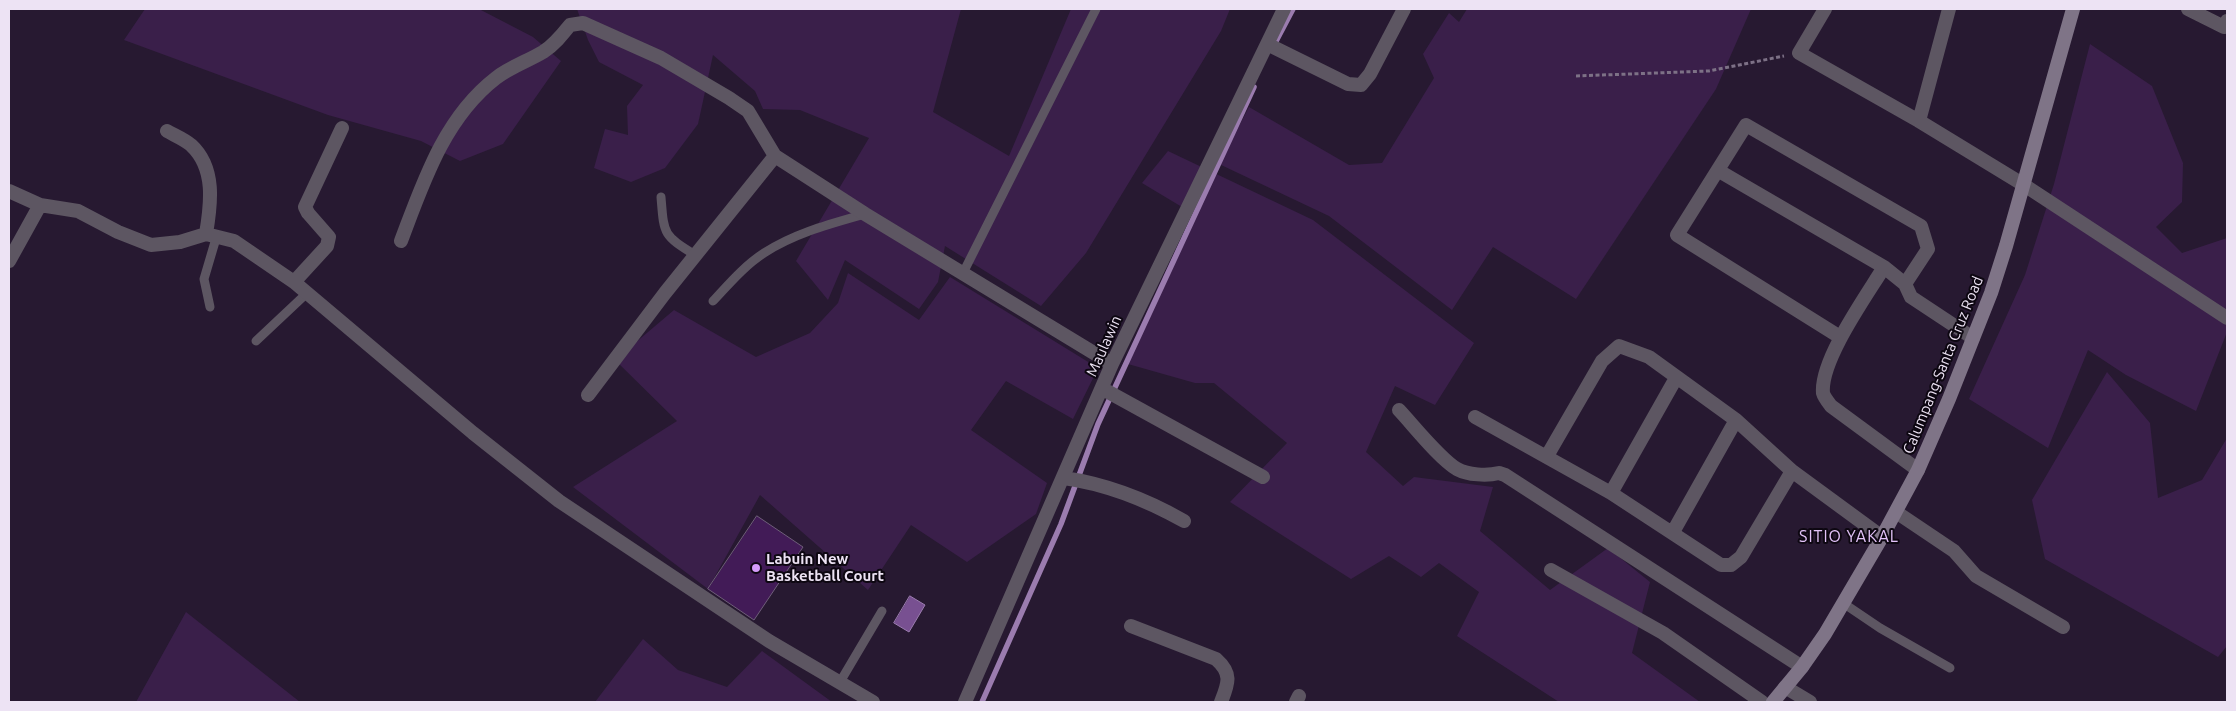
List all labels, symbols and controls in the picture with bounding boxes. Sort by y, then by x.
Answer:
street label: Calumpang-Santa Cruz Road [1899,274,1987,456]
street label: Maulawin [1083,313,1125,379]
district label: SITIO YAKAL [1798,527,1900,547]
place label: Labuin New Basketball Court [766,550,884,585]
marker: Labuin New Basketball Court [750,562,762,574]

